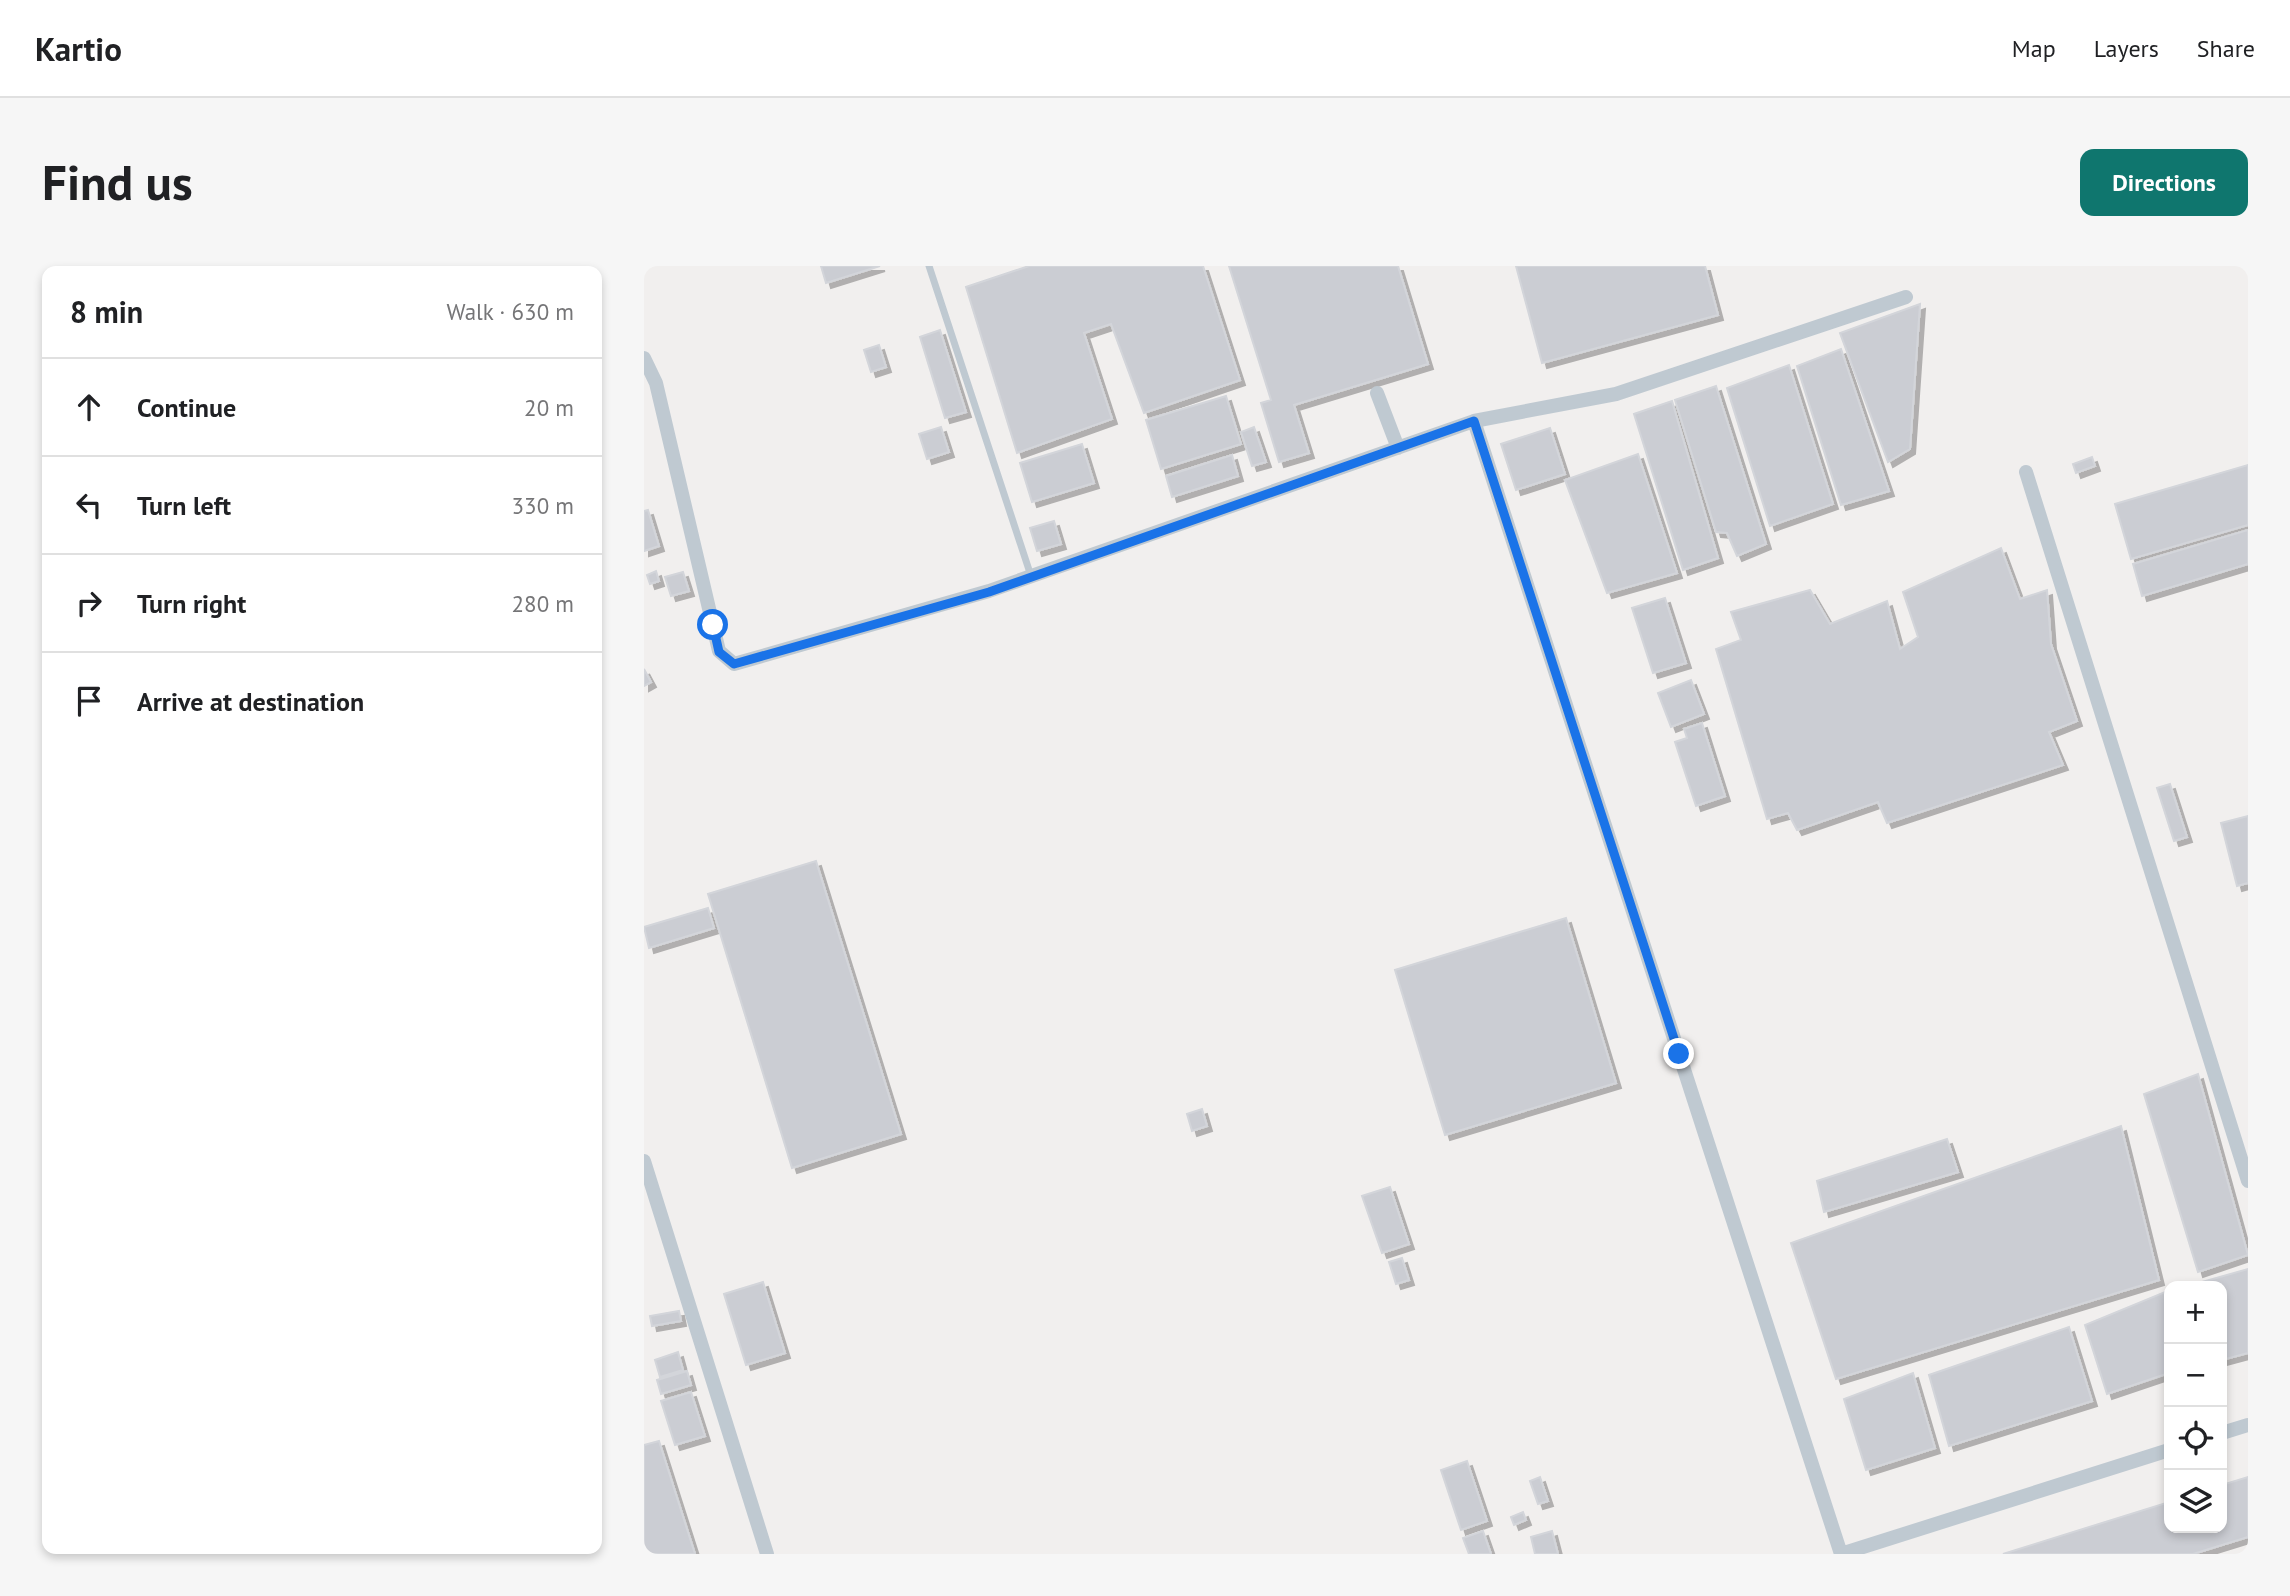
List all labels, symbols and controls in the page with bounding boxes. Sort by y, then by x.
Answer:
text: Kartio [35,27,122,70]
text: Map [2012,33,2056,64]
text: Layers [2094,33,2159,64]
text: Share [2197,33,2255,64]
button: Directions [2080,149,2248,216]
text: Find us [42,150,193,214]
text: 8 min [70,292,143,331]
text: Walk · 630 m [447,297,574,326]
icon: ahead [70,388,108,426]
text: Continue [137,391,236,424]
text: 20 m [524,393,574,422]
icon: left [70,486,108,524]
text: Turn left [137,489,231,522]
text: 330 m [512,491,574,520]
icon: right [70,584,108,622]
text: Turn right [137,587,246,620]
text: 280 m [512,589,574,618]
route start [697,609,728,640]
icon: arrive [70,682,108,720]
text: Arrive at destination [137,685,364,718]
route end [1663,1038,1694,1069]
map controls [2164,1281,2227,1533]
button: + [2164,1281,2227,1344]
button: − [2164,1344,2227,1407]
button: locate [2164,1407,2227,1470]
button: layers [2164,1470,2227,1533]

